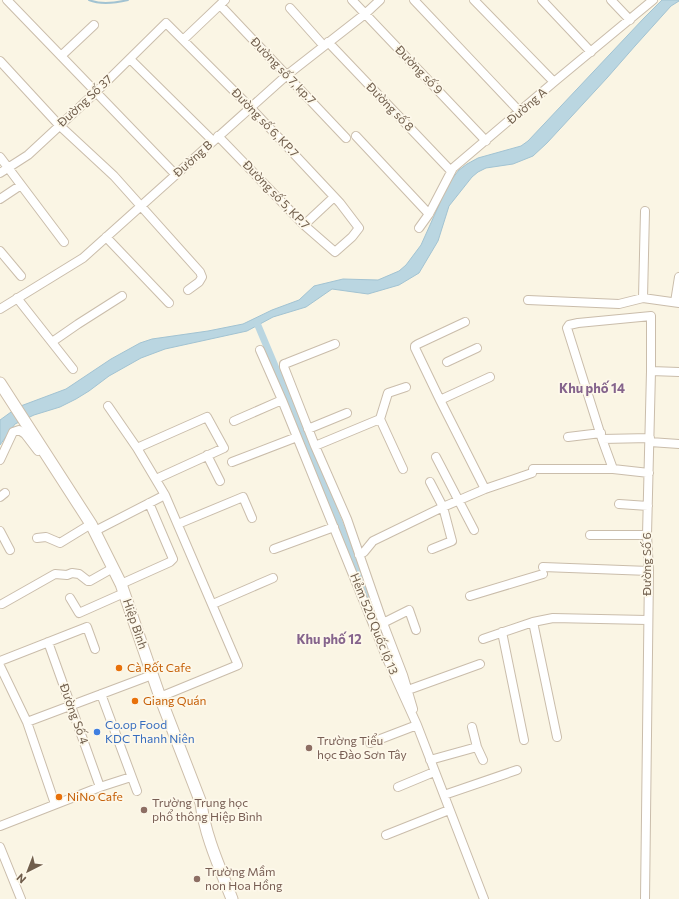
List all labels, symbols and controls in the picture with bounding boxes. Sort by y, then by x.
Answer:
street label: Đường số 7, kp.7 [248,33,319,107]
street label: Đường số 9 [392,41,446,96]
street label: Đường Số 37 [53,71,114,130]
street label: Đường số 8 [363,78,417,133]
street label: Đường số 6, KP.7 [229,84,302,160]
street label: Đường A [503,84,549,127]
street label: Đường B [169,137,215,180]
street label: Đường số 5, KP.7 [240,156,313,231]
district label: Khu phố 14 [559,380,625,396]
street label: Đường Số 6 [639,532,653,597]
street label: Hẻm 520 Quốc lộ 13 [348,571,402,677]
street label: Hiệp Bình [121,597,151,651]
district label: Khu phố 12 [296,631,362,647]
place label: Cà Rốt Cafe [127,660,191,674]
marker: Cà Rốt Cafe [114,663,124,673]
street label: Đường Số 4 [57,681,92,746]
place label: Giang Quán [143,693,206,707]
marker: Giang Quán [130,696,140,706]
place label: Co.op Food KDC Thanh Niên [105,717,195,745]
marker: Co.op Food KDC Thanh Niên [92,727,102,737]
place label: Trường Tiểu học Đào Sơn Tây [317,733,407,761]
marker: Trường Tiểu học Đào Sơn Tây [304,743,314,753]
place label: NiNo Cafe [67,789,123,803]
marker: NiNo Cafe [54,792,64,802]
place label: Trường Trung học phổ thông Hiệp Bình [152,795,262,823]
marker: Trường Trung học phổ thông Hiệp Bình [139,805,149,815]
north arrow [8,851,48,891]
place label: Trường Mầm non Hoa Hồng [205,864,283,892]
text: N [14,871,28,886]
marker: Trường Mầm non Hoa Hồng [192,874,202,884]

